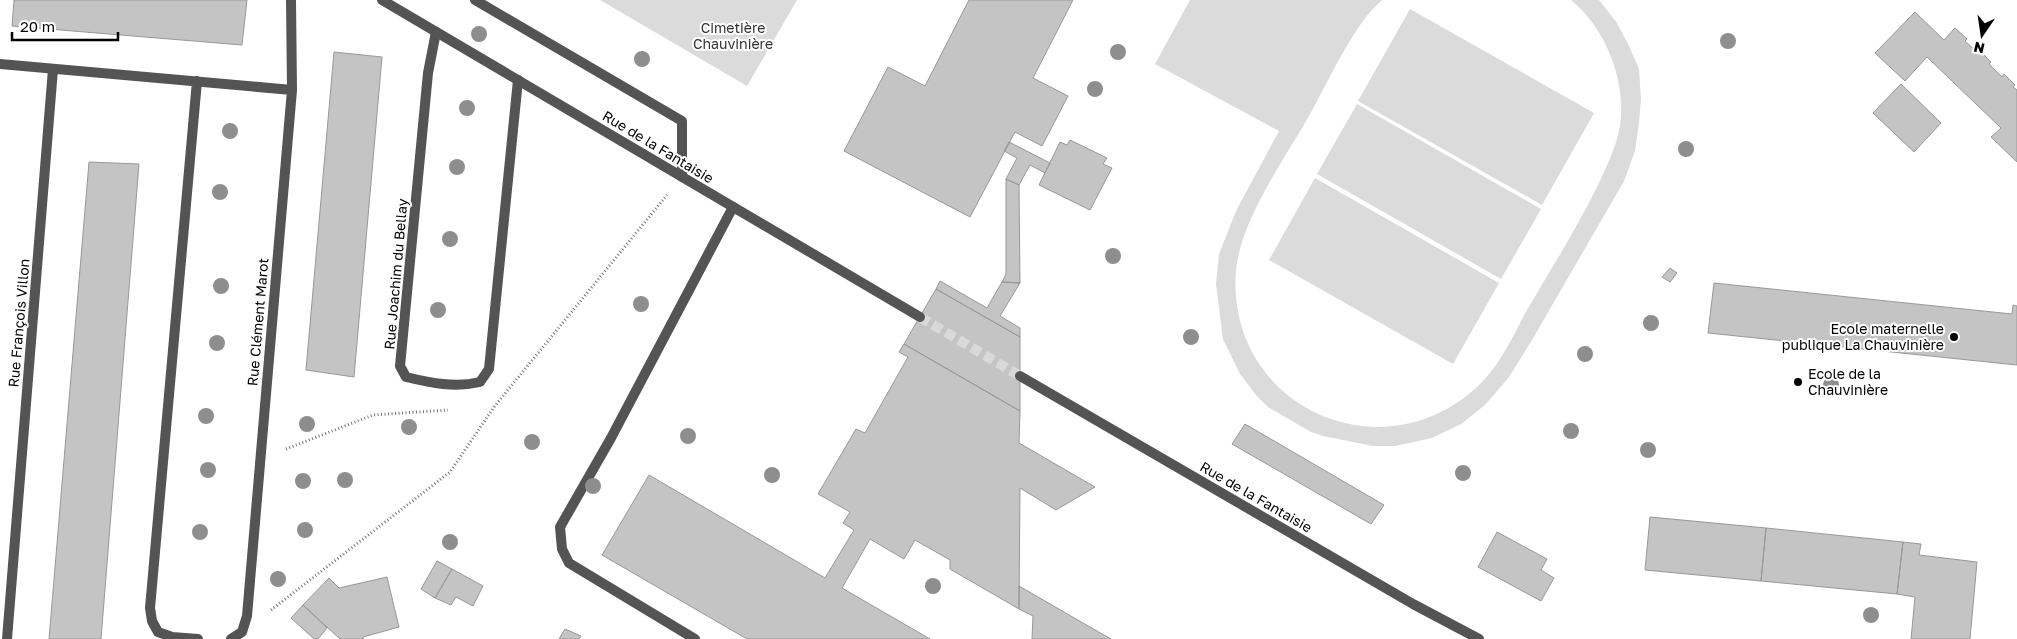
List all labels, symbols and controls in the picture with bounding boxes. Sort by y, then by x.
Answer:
scale bar [12,10,119,42]
north arrow [1957,10,2007,60]
text: 20 m [20,17,55,35]
park label: Cimetière Chauvinière [693,19,773,52]
text: N [1972,39,1986,58]
street label: Rue de la Fantaisie [600,107,717,186]
street label: Rue Joachim du Bellay [380,197,411,350]
street label: Rue Clément Marot [243,257,272,387]
street label: Rue François Villon [4,258,33,388]
place label: Ecole maternelle publique La Chauvinière [1782,320,1944,353]
marker: Ecole maternelle publique La Chauvinière [1948,331,1960,343]
place label: Ecole de la Chauvinière [1808,365,1888,398]
marker: Ecole de la Chauvinière [1792,376,1804,388]
street label: Rue de la Fantaisie [1197,458,1315,536]

